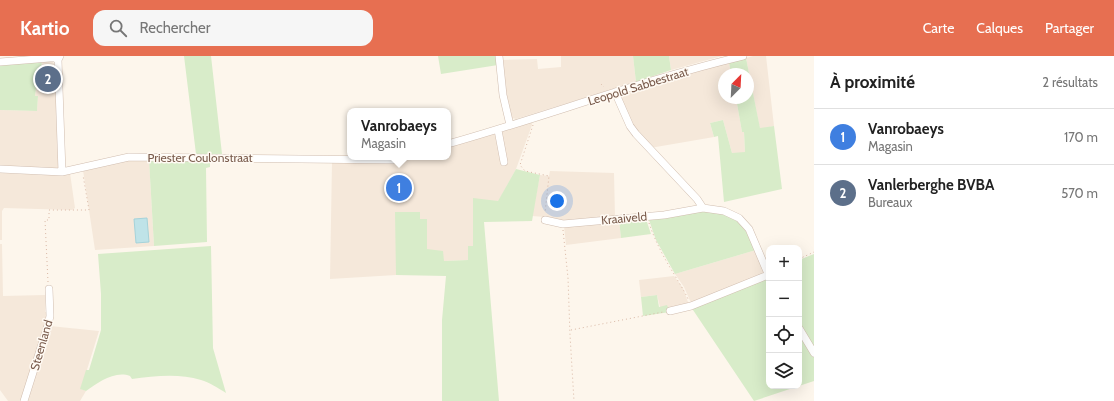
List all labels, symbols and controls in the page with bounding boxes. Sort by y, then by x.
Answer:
search box [93,10,373,46]
text: Kartio [20,17,69,40]
icon: search [107,17,129,39]
text: Rechercher [139,19,210,37]
text: Carte [923,19,954,37]
text: Calques [976,19,1023,37]
text: Partager [1045,19,1094,37]
pin: 2 [35,64,61,94]
street label: Leopold Sabbestraat [586,64,690,108]
north arrow [718,68,754,104]
text: À proximité [830,72,915,92]
text: 2 résultats [1042,74,1098,90]
popup [347,108,451,160]
text: Vanrobaeys [361,117,437,135]
text: Vanrobaeys [868,120,944,138]
text: 1 [841,129,845,145]
text: 170 m [1064,129,1098,145]
text: Magasin [361,135,406,151]
text: Magasin [868,138,913,154]
street label: Priester Coulonstraat [147,150,253,165]
pin: 1 [386,173,412,203]
text: Vanlerberghe BVBA [868,176,994,194]
text: 2 [840,185,846,201]
text: 570 m [1061,185,1098,201]
your location [547,191,567,211]
text: Bureaux [868,194,912,210]
street label: Kraaiveld [600,209,648,227]
map controls [766,245,802,389]
button: + [766,245,802,281]
button: − [766,281,802,317]
button: locate [766,317,802,353]
street label: Steenland [27,318,55,372]
button: layers [766,353,802,389]

